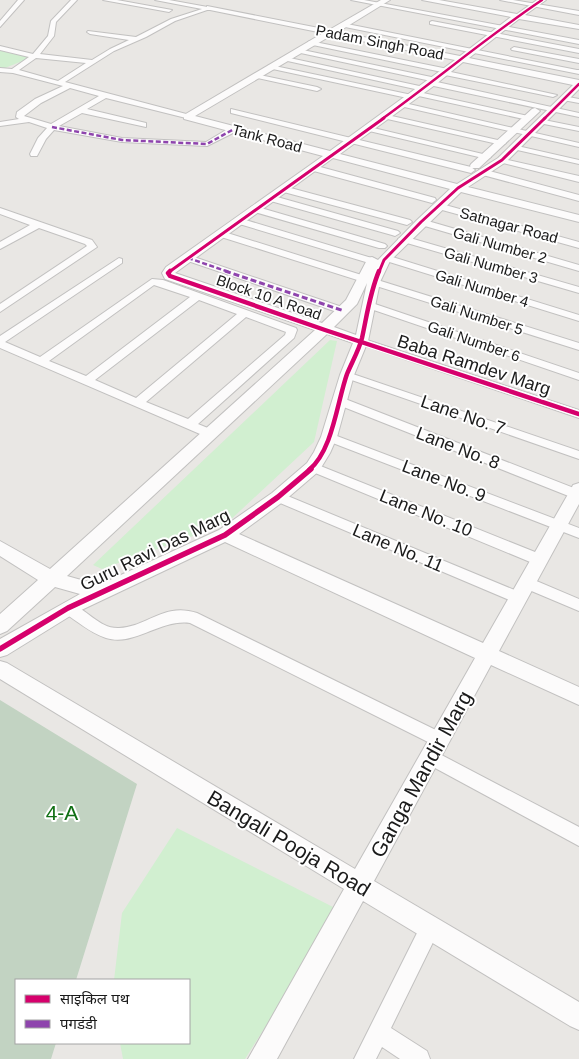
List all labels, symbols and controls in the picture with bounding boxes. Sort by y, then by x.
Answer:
street label: Padam Singh Road [315,21,445,63]
street label: Tank Road [230,121,304,155]
street label: Satnagar Road [458,204,560,246]
street label: Gali Number 2 [451,224,549,266]
street label: Gali Number 3 [442,244,540,286]
street label: Gali Number 4 [433,266,531,310]
street label: Block 10 A Road [214,271,324,323]
street label: Gali Number 5 [428,292,526,338]
street label: Gali Number 6 [426,317,522,365]
street label: Baba Ramdev Marg [395,331,553,399]
street label: Lane No. 7 [418,391,508,439]
street label: Lane No. 8 [413,423,503,473]
street label: Lane No. 9 [399,456,489,506]
street label: Lane No. 10 [377,485,475,541]
street label: Guru Ravi Das Marg [77,505,233,595]
street label: Lane No. 11 [350,520,446,576]
street label: Ganga Mandir Marg [366,687,476,861]
street label: Bangali Pooja Road [204,785,374,901]
park label: 4-A [46,801,78,824]
legend [15,979,190,1044]
text: साइकिल पथ [60,990,130,1007]
text: पगडंडी [60,1015,98,1032]

